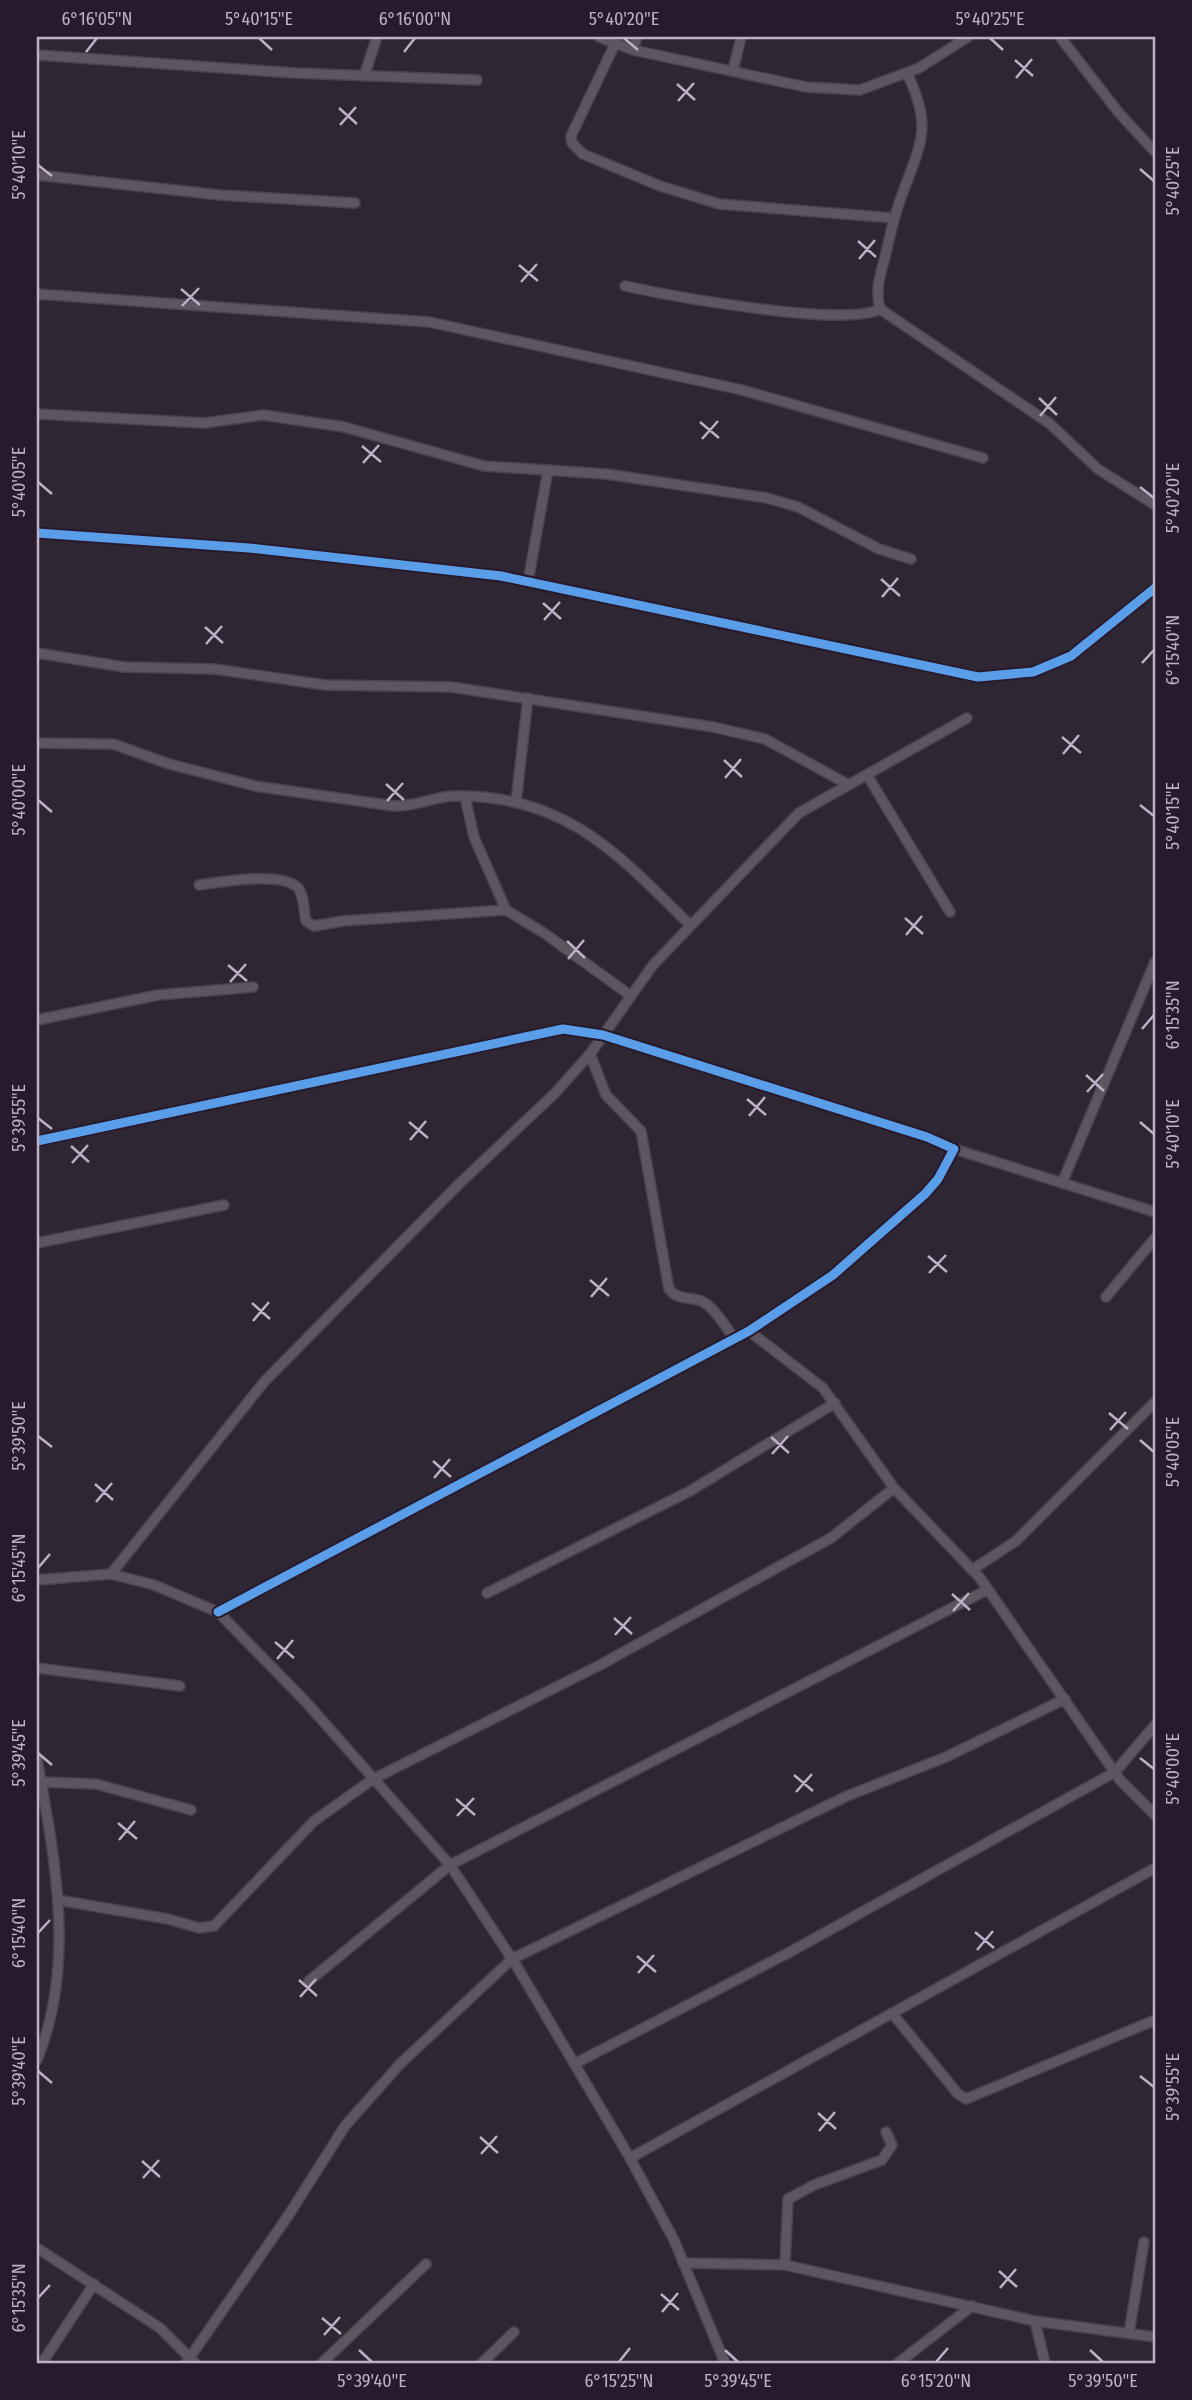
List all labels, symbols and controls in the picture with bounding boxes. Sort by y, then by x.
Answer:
text: 6°16'05"N [61,8,133,30]
text: 5°40'15"E [225,8,293,30]
text: 6°16'00"N [379,8,451,30]
text: 5°40'20"E [589,8,659,30]
text: 5°40'25"E [956,8,1024,30]
text: 5°40'10"E [8,130,30,200]
text: 5°40'25"E [1162,147,1184,215]
text: 5°40'05"E [8,447,30,517]
text: 5°40'20"E [1162,463,1184,533]
text: 6°15'40"N [1162,615,1184,685]
text: 5°40'00"E [8,764,30,836]
text: 5°40'15"E [1162,782,1184,850]
text: 6°15'35"N [1162,980,1184,1050]
text: 5°39'55"E [8,1084,30,1152]
text: 5°40'10"E [1162,1099,1184,1169]
text: 5°39'50"E [8,1401,30,1471]
text: 5°40'05"E [1162,1417,1184,1487]
text: 6°15'45"N [8,1534,30,1602]
text: 5°39'45"E [8,1719,30,1787]
text: 5°40'00"E [1162,1733,1184,1805]
text: 6°15'40"N [8,1898,30,1968]
text: 5°39'40"E [8,2036,30,2106]
text: 5°39'55"E [1162,2053,1184,2121]
text: 6°15'35"N [8,2263,30,2333]
text: 5°39'40"E [337,2370,407,2392]
text: 6°15'25"N [585,2370,653,2392]
text: 5°39'45"E [704,2370,772,2392]
text: 6°15'20"N [901,2370,971,2392]
text: 5°39'50"E [1068,2370,1138,2392]

